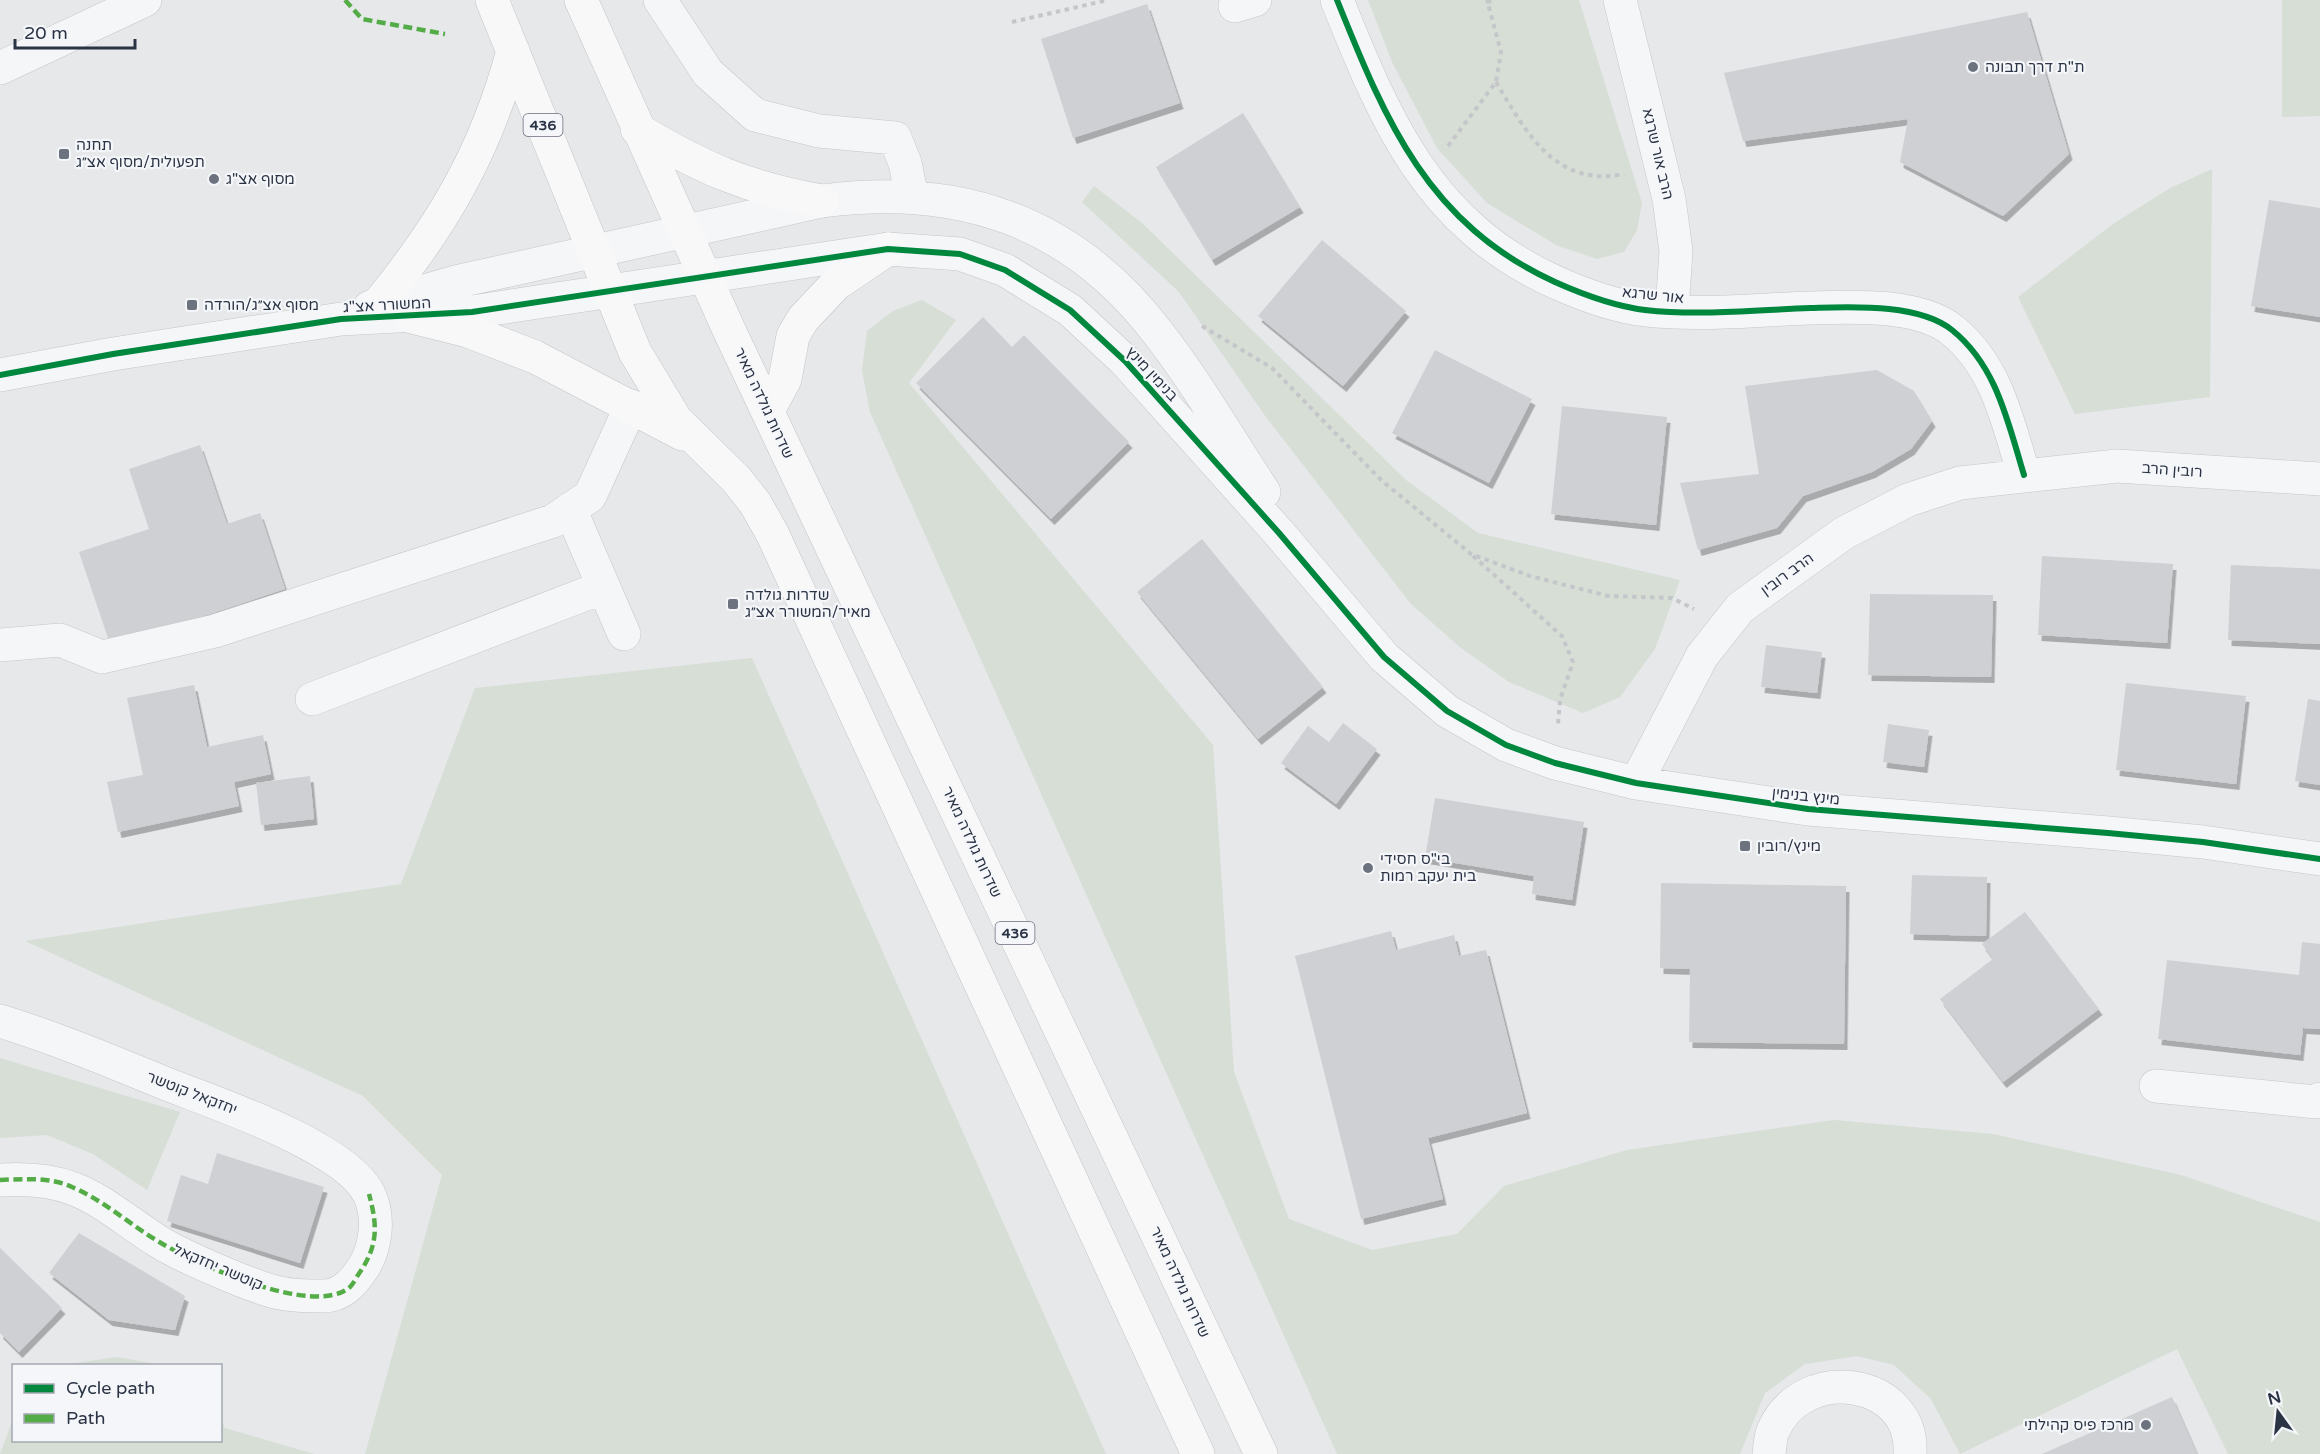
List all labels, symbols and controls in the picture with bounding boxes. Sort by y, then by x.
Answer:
scale bar [15,12,135,50]
text: 20 m [24,22,68,44]
place label: ת"ת דרך תבונה [1985,58,2084,76]
marker: ת"ת דרך תבונה [1966,60,1980,74]
street label: הרב אור שרגא [1639,106,1677,202]
road number: 436 [524,114,562,136]
place label: תחנה תפעולית/מסוף אצ״ג [76,136,205,171]
marker: תחנה תפעולית/מסוף אצ״ג [57,147,71,161]
place label: מסוף אצ"ג [226,170,295,188]
marker: מסוף אצ"ג [207,172,221,186]
street label: אור שרגא [1621,283,1685,307]
street label: המשורר אצ"ג [343,294,431,316]
place label: מסוף אצ״ג/הורדה [204,296,319,314]
marker: מסוף אצ״ג/הורדה [185,298,199,312]
street label: בנימין מינץ [1122,343,1182,405]
street label: שדרות גולדה מאיר [730,344,798,462]
street label: רובין הרב [2141,459,2203,481]
street label: הרב רובין [1757,549,1817,599]
place label: שדרות גולדה מאיר/המשורר אצ״ג [745,586,871,621]
marker: שדרות גולדה מאיר/המשורר אצ״ג [726,597,740,611]
street label: שדרות גולדה מאיר [938,783,1006,901]
street label: מינץ בנימין [1771,783,1841,809]
place label: מינץ/רובין [1757,837,1821,855]
marker: מינץ/רובין [1738,839,1752,853]
place label: בי"ס חסידי בית יעקב רמות [1380,850,1477,885]
marker: בי"ס חסידי בית יעקב רמות [1361,861,1375,875]
road number: 436 [996,922,1034,944]
street label: יחזקאל קוטשר [144,1067,240,1119]
street label: שדרות גולדה מאיר [1146,1223,1214,1341]
street label: קוטשר יחזקאל [170,1240,266,1294]
legend [12,1364,222,1442]
text: Cycle path [66,1377,155,1399]
north arrow [2248,1382,2308,1442]
text: N [2266,1387,2283,1410]
text: Path [66,1407,105,1429]
place label: מרכז פיס קהילתי [2024,1416,2134,1434]
marker: מרכז פיס קהילתי [2139,1418,2153,1432]

